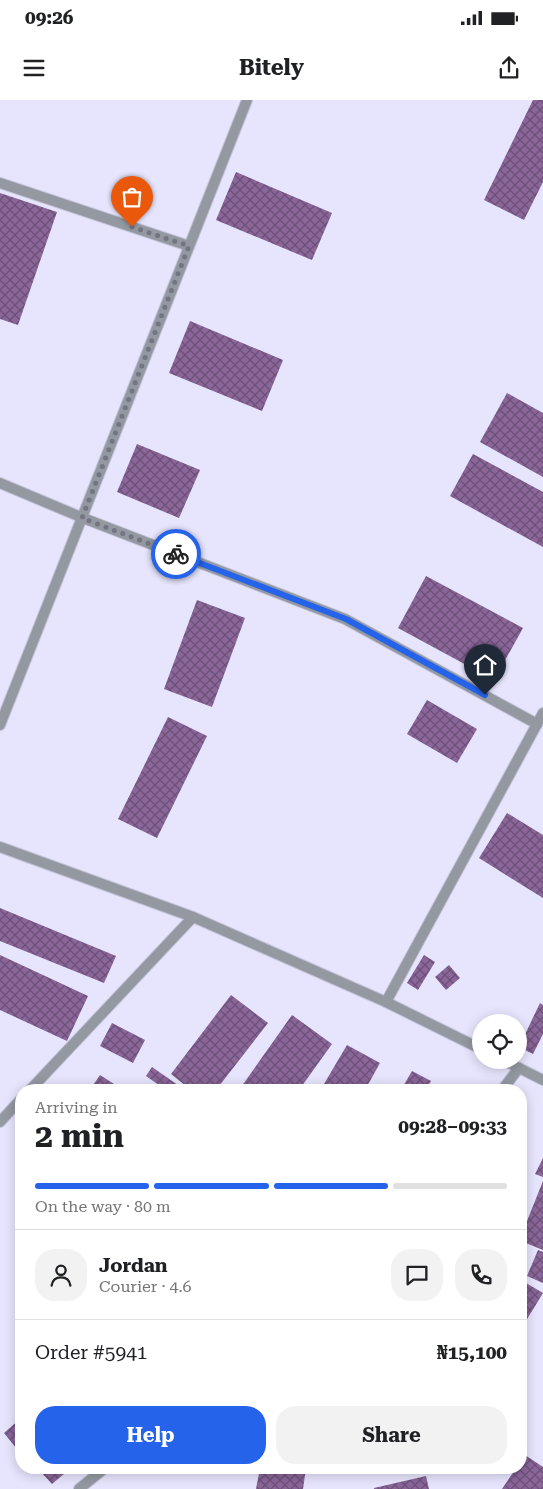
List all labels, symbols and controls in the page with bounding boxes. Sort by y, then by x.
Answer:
text: 09:26 [25,6,74,29]
icon: menu [20,54,48,82]
icon: share [495,54,523,82]
text: Bitely [239,55,304,80]
pin [111,176,153,227]
icon: bag [118,183,146,211]
courier [151,529,201,579]
icon: bike [162,540,190,568]
pin [464,644,506,695]
icon: home [471,651,499,679]
map controls [472,1014,527,1069]
button: locate [472,1014,527,1069]
text: Arriving in [35,1098,118,1117]
text: 09:28–09:33 [398,1115,507,1138]
text: 2 min [35,1117,124,1155]
text: On the way · 80 m [35,1197,171,1216]
button: person [35,1249,87,1301]
button: chat [391,1249,443,1301]
button: phone [455,1249,507,1301]
text: Jordan [99,1254,168,1277]
text: Courier · 4.6 [99,1277,192,1296]
text: Order #5941 [35,1341,147,1364]
text: ₦15,100 [437,1341,507,1364]
button: Help [35,1406,266,1464]
button: Share [276,1406,507,1464]

